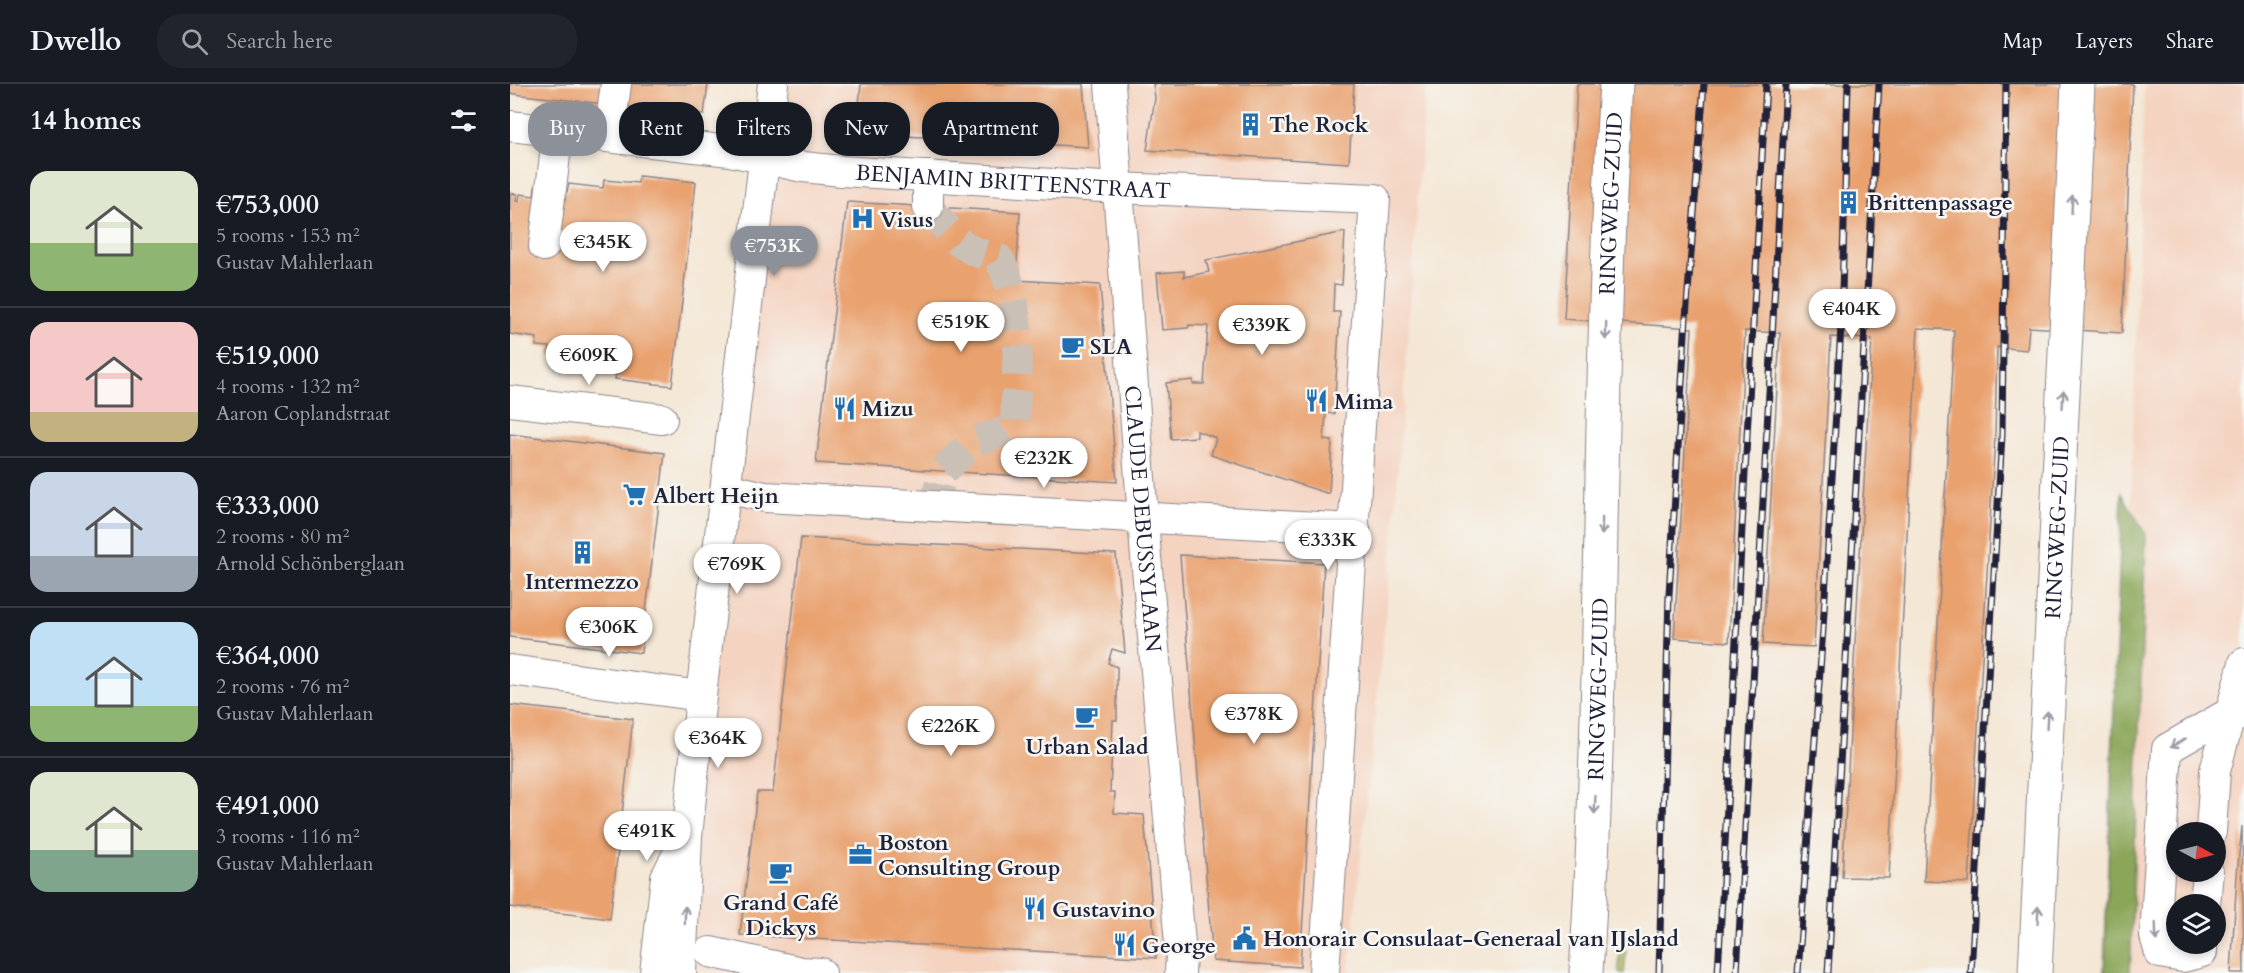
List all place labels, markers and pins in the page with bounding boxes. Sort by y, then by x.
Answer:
place label: The Rock [1269,110,1369,140]
building icon: The Rock [1238,111,1264,137]
place label: Brittenpassage [1867,188,2013,218]
building icon: Brittenpassage [1836,189,1862,215]
place label: Visus [880,205,933,235]
hospital icon: Visus [849,206,875,232]
pin: €345K [561,222,645,273]
pin: €753K [732,226,816,277]
pin: €404K [1810,289,1894,340]
pin: €519K [919,302,1003,353]
pin: €339K [1220,305,1304,356]
place label: SLA [1090,332,1133,362]
cafe icon: SLA [1059,333,1085,359]
pin: €609K [547,335,631,386]
place label: Mima [1334,387,1394,417]
restaurant icon: Mima [1303,388,1329,414]
place label: Mizu [862,394,914,424]
restaurant icon: Mizu [831,395,857,421]
pin: €232K [1002,438,1086,489]
place label: Albert Heijn [653,481,779,511]
supermarket icon: Albert Heijn [622,482,648,508]
pin: €333K [1286,520,1370,571]
building icon: Intermezzo [569,539,595,565]
pin: €769K [695,544,779,595]
place label: Intermezzo [525,567,639,597]
pin: €306K [567,607,651,658]
pin: €378K [1212,694,1296,745]
cafe icon: Urban Salad [1074,704,1100,730]
pin: €226K [909,706,993,757]
pin: €364K [676,718,760,769]
place label: Urban Salad [1026,732,1149,762]
pin: €491K [605,811,689,862]
place label: Boston Consulting Group [878,828,1060,883]
office icon: Boston Consulting Group [847,842,873,868]
cafe icon: Grand Café Dickys [768,860,794,886]
place label: Grand Café Dickys [723,888,839,943]
place label: Gustavino [1052,895,1155,925]
restaurant icon: Gustavino [1021,896,1047,922]
place label: Honorair Consulaat-Generaal van IJsland [1263,924,1679,954]
public building icon: Honorair Consulaat-Generaal van IJsland [1232,925,1258,951]
place label: George [1142,931,1216,961]
restaurant icon: George [1111,932,1137,958]

